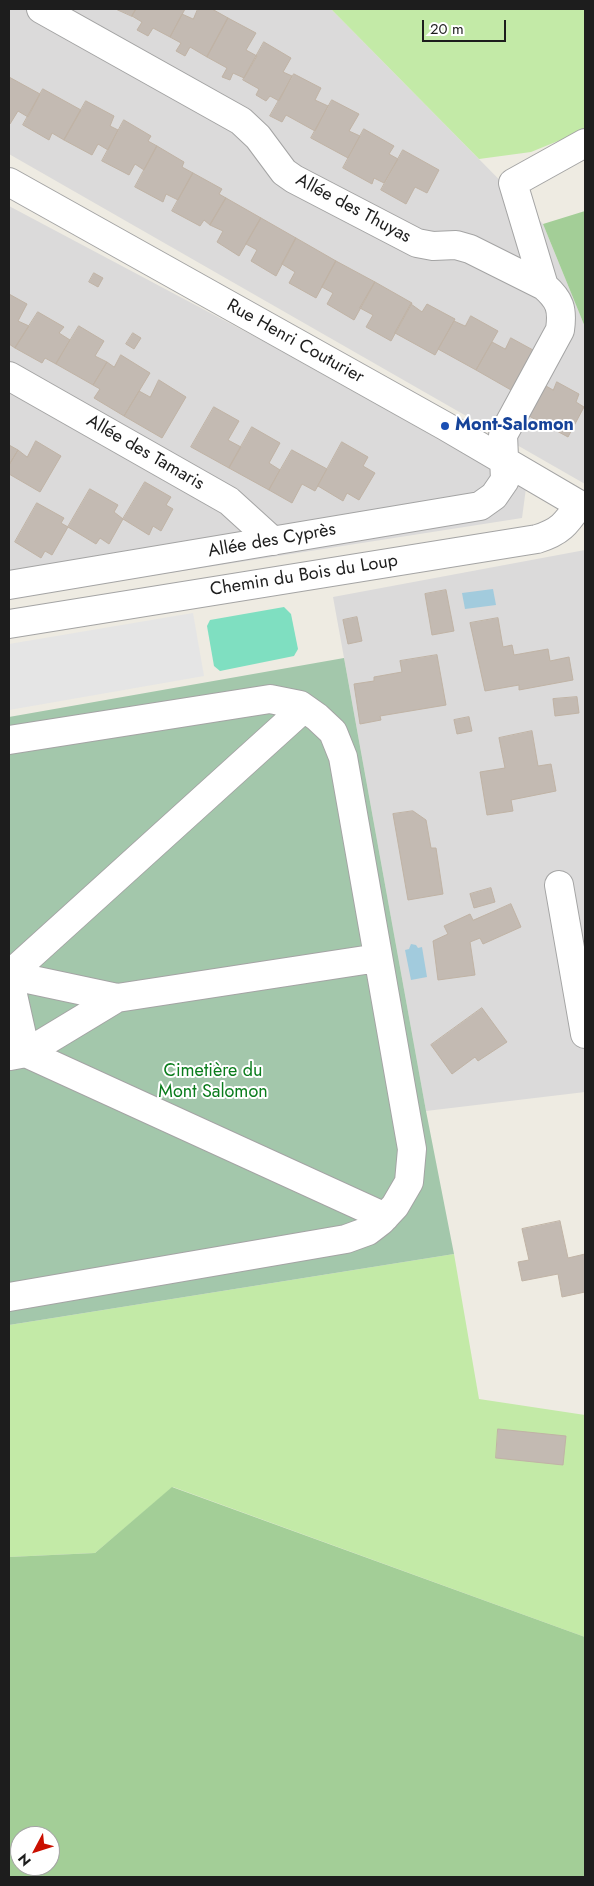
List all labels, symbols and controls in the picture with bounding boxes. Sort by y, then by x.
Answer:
scale bar [424,10,508,42]
text: 20 m [430,18,464,40]
street label: Allée des Thuyas [292,170,414,248]
street label: Rue Henri Couturier [223,295,367,389]
street label: Allée des Tamaris [82,411,208,495]
place label: Mont-Salomon [455,415,574,437]
marker: Mont-Salomon [439,420,451,432]
street label: Allée des Cyprès [206,519,338,563]
street label: Chemin du Bois du Loup [209,550,399,602]
park label: Cimetière du Mont Salomon [158,1061,268,1104]
north arrow [10,1826,60,1876]
text: N [13,1849,36,1871]

